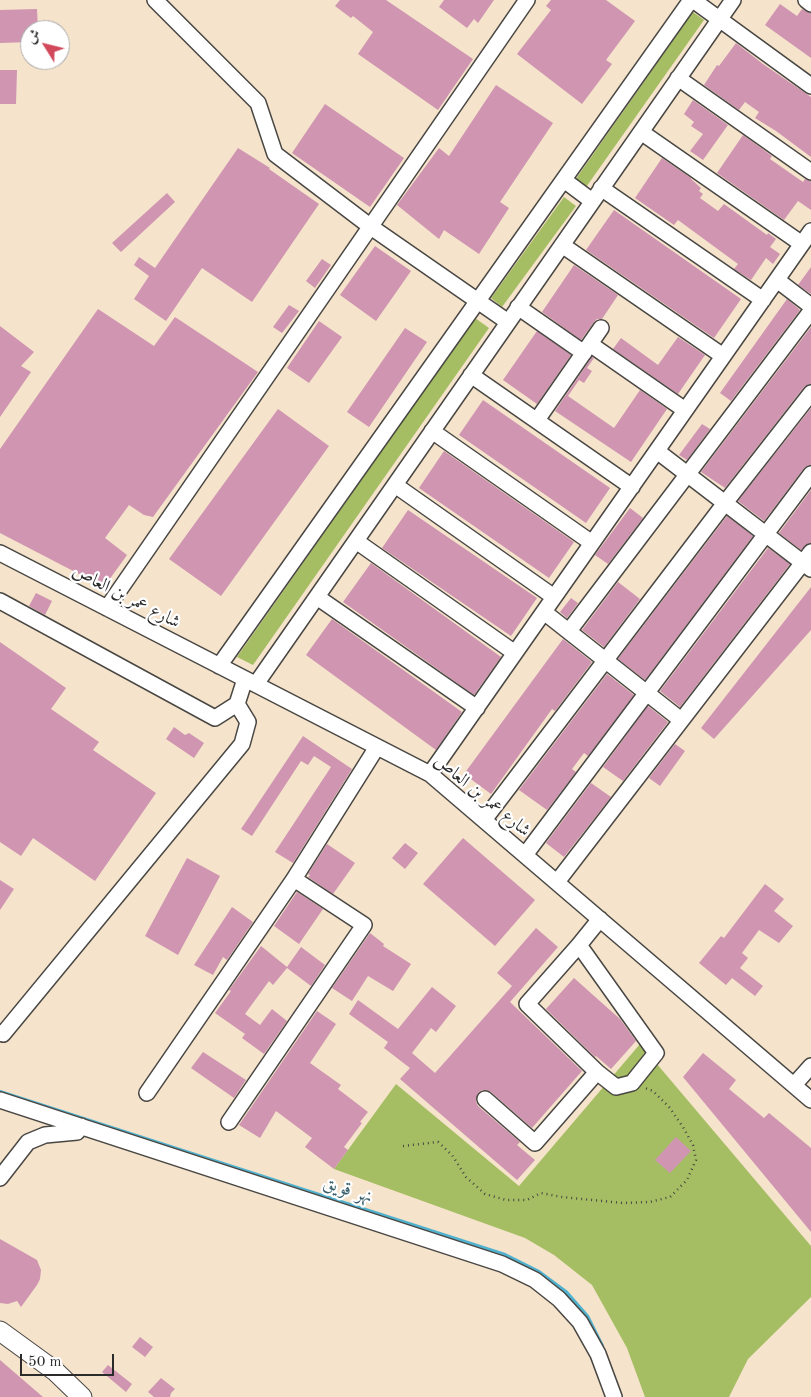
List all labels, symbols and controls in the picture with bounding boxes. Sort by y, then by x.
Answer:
north arrow [20,20,70,70]
text: ش [24,27,43,47]
street label: شارع عمر بن العاص [68,561,184,633]
street label: شارع عمر بن العاص [429,750,535,842]
water label: نهر قويق [320,1171,376,1209]
scale bar [22,1344,116,1376]
text: 50 m [28,1355,62,1370]

